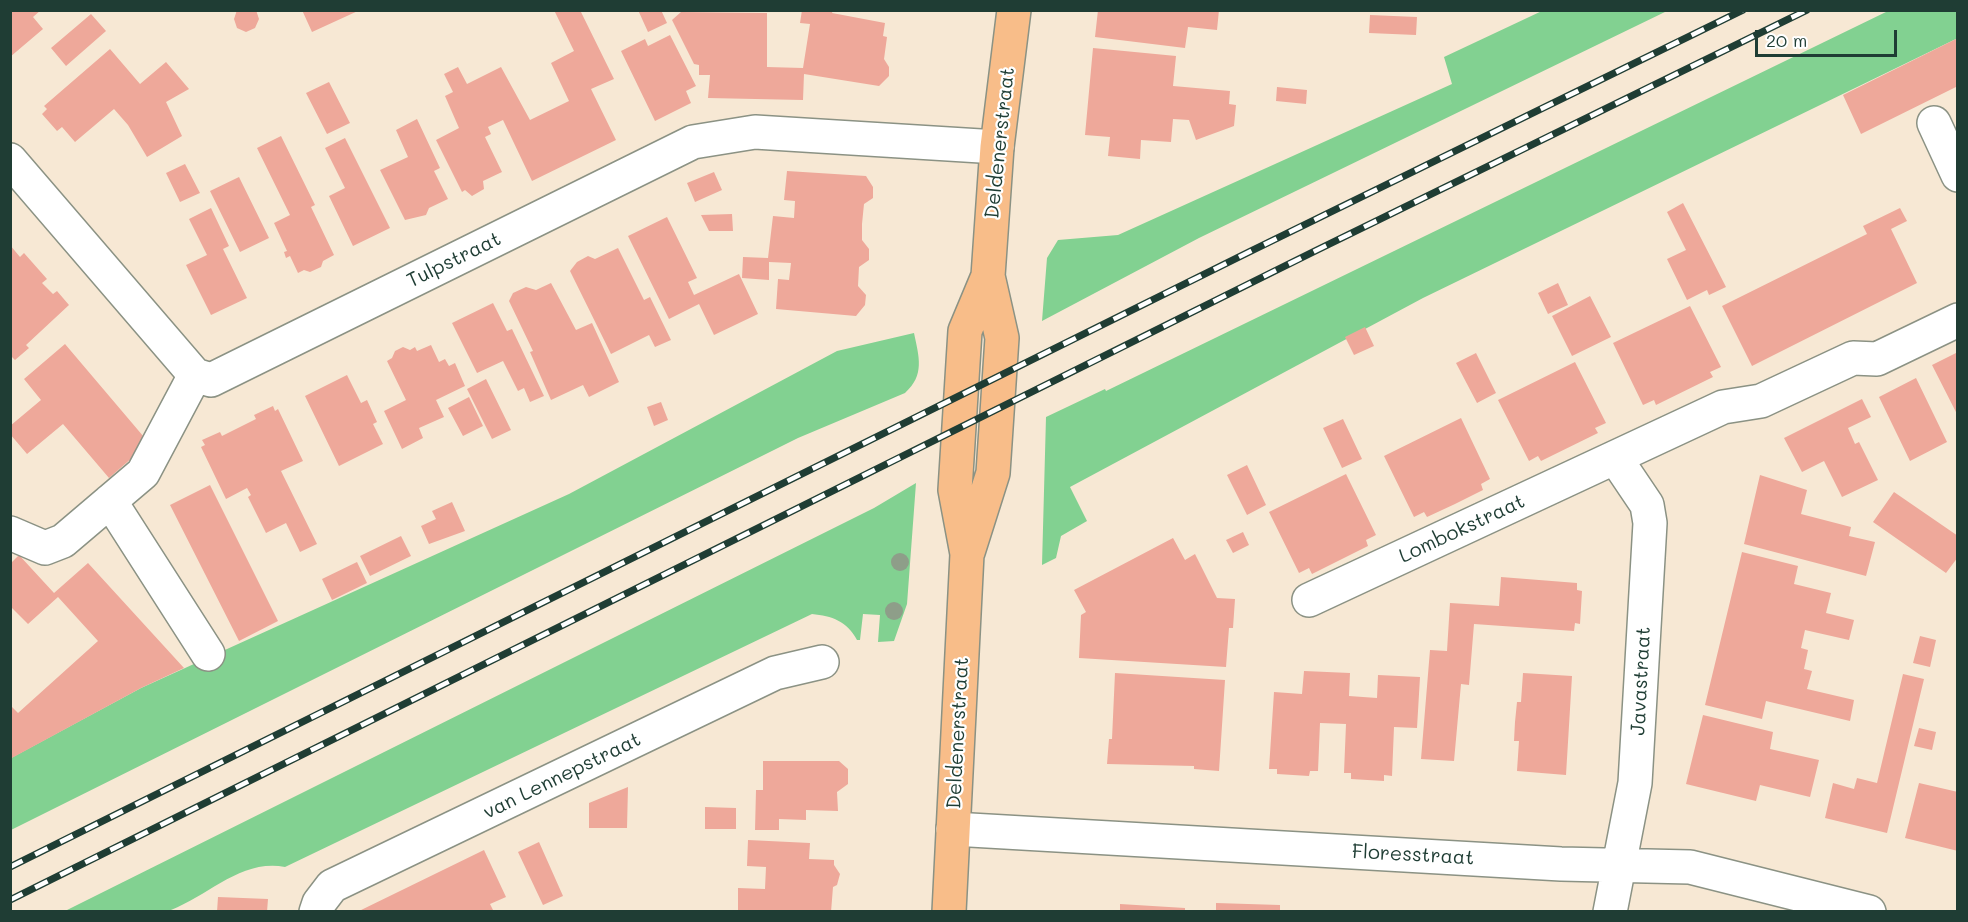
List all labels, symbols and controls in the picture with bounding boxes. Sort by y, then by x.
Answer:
scale bar [1758,18,1900,56]
text: 20 m [1766,28,1807,52]
street label: Deldenerstraat [980,66,1020,220]
street label: Tulpstraat [403,227,505,293]
street label: Lombokstraat [1395,489,1529,569]
street label: Javastraat [1626,626,1656,736]
street label: Deldenerstraat [942,656,974,810]
street label: van Lennepstraat [479,727,645,825]
street label: Floresstraat [1351,840,1475,870]

